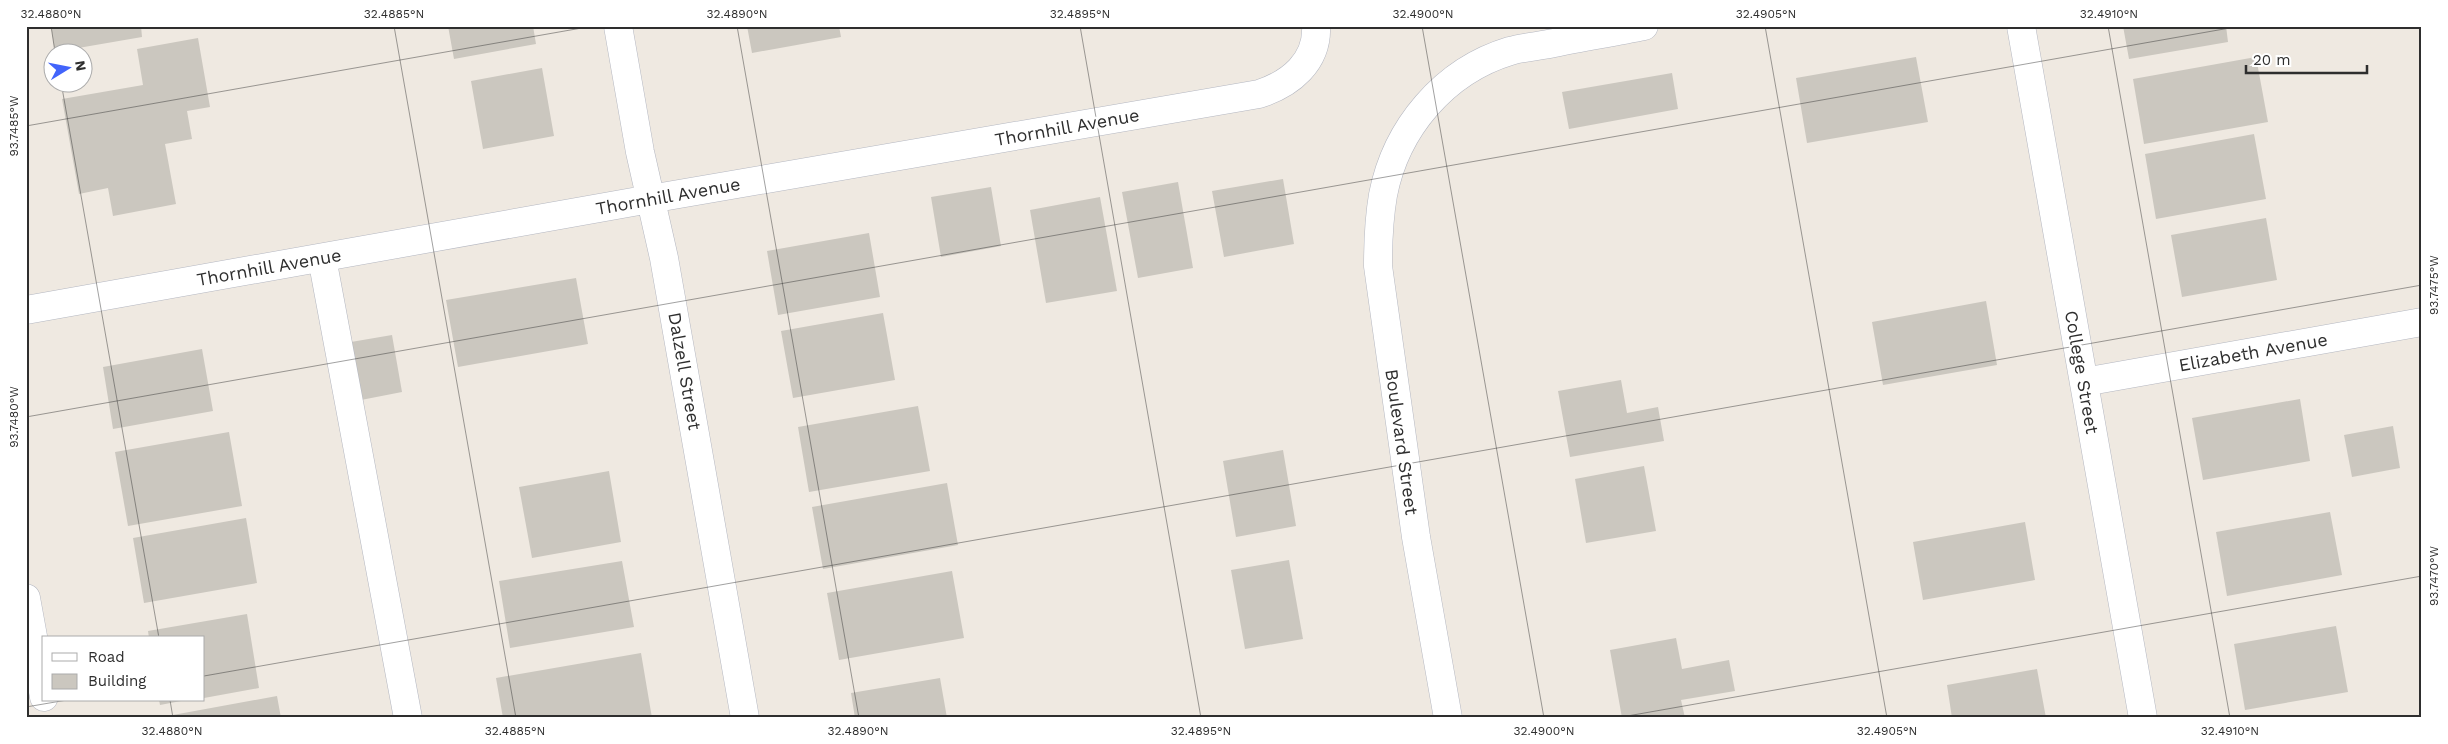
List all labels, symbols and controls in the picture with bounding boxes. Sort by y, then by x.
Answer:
text: 32.4880°N [21,7,81,21]
text: 32.4885°N [364,7,424,21]
text: 32.4890°N [707,7,768,21]
text: 32.4895°N [1050,7,1110,21]
text: 32.4900°N [1392,7,1454,21]
text: 32.4905°N [1736,7,1796,21]
text: 32.4910°N [2080,7,2138,21]
north arrow [42,42,92,92]
scale bar [2246,42,2367,74]
text: 20 m [2253,51,2291,69]
text: N [72,59,90,72]
text: 93.7485°W [7,95,21,157]
street label: Thornhill Avenue [993,104,1141,150]
street label: Thornhill Avenue [594,173,742,219]
street label: Thornhill Avenue [195,244,343,290]
text: 93.7475°W [2427,255,2441,315]
street label: College Street [2061,309,2103,436]
street label: Dalzell Street [664,310,706,432]
street label: Elizabeth Avenue [2177,329,2329,375]
street label: Boulevard Street [1381,368,1423,517]
text: 93.7480°W [7,386,21,448]
text: 93.7470°W [2427,546,2441,606]
legend [42,636,205,702]
text: Road [88,648,125,666]
text: Building [88,672,146,690]
text: 32.4880°N [142,724,202,738]
text: 32.4885°N [485,724,545,738]
text: 32.4890°N [828,724,889,738]
text: 32.4895°N [1171,724,1231,738]
text: 32.4900°N [1513,724,1575,738]
text: 32.4905°N [1857,724,1917,738]
text: 32.4910°N [2201,724,2259,738]

